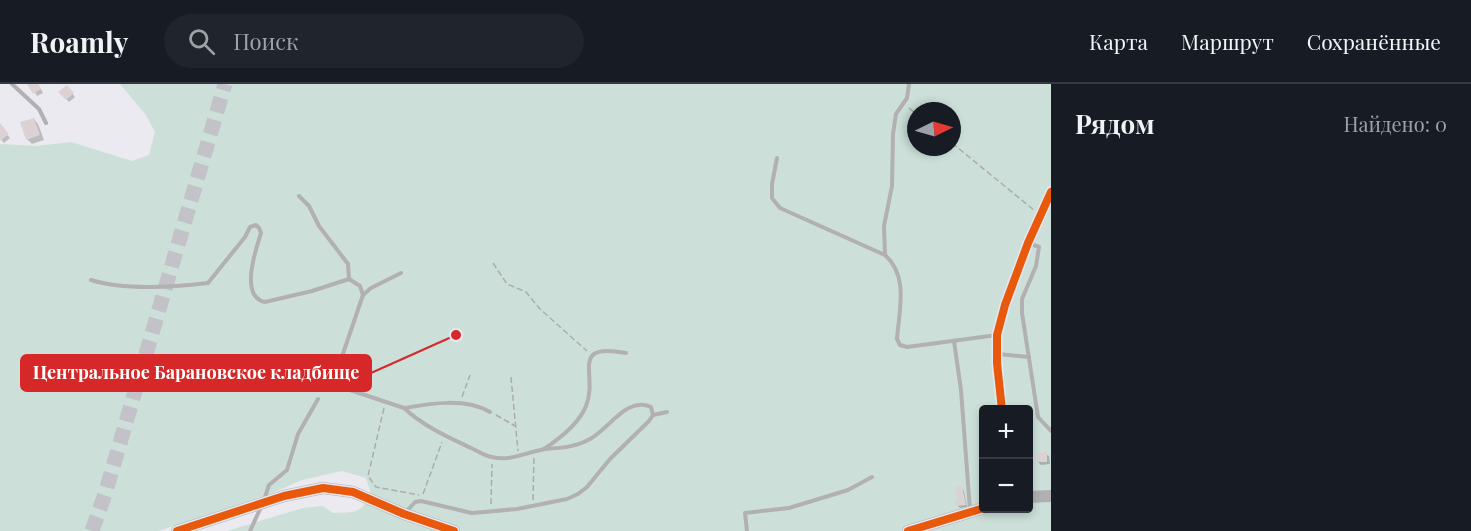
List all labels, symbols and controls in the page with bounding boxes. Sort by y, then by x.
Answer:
search box [164,14,584,68]
text: Roamly [30,23,128,60]
icon: search [185,25,218,58]
text: Поиск [233,26,299,56]
text: Карта [1089,27,1148,55]
text: Маршрут [1181,27,1274,55]
text: Сохранённые [1307,27,1441,55]
north arrow [907,102,961,156]
text: Рядом [1075,106,1154,141]
text: Найдено: 0 [1343,110,1447,137]
callout: Центральное Барановское кладбище [21,355,371,391]
text: Центральное Барановское кладбище [33,360,359,384]
map controls [979,405,1033,513]
button: + [979,405,1033,459]
button: − [979,459,1033,513]

